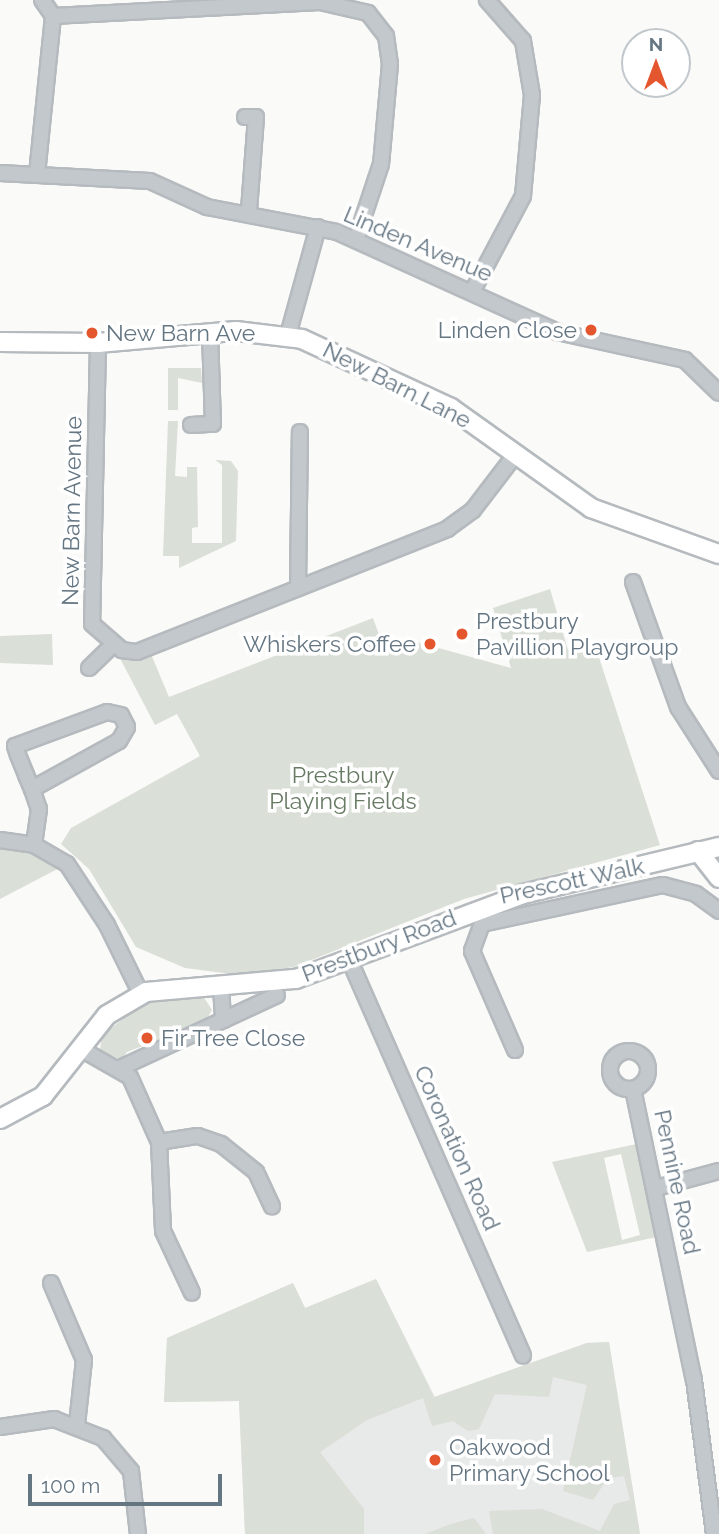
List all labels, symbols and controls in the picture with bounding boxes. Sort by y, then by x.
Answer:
north arrow [621,28,691,98]
text: N [649,33,663,55]
street label: Linden Avenue [339,200,497,288]
place label: Linden Close [438,316,577,344]
place label: New Barn Ave [106,319,257,347]
marker: Linden Close [583,322,599,338]
marker: New Barn Ave [84,325,100,341]
street label: New Barn Lane [318,336,476,434]
street label: New Barn Avenue [57,415,87,607]
place label: Prestbury Pavillion Playgroup [476,607,678,661]
marker: Prestbury Pavillion Playgroup [454,626,470,642]
place label: Whiskers Coffee [243,630,416,658]
marker: Whiskers Coffee [422,636,438,652]
park label: Prestbury Playing Fields [269,761,417,815]
street label: Prescott Walk [497,852,647,910]
street label: Prestbury Road [298,904,460,988]
place label: Fir Tree Close [161,1024,306,1052]
marker: Fir Tree Close [139,1030,155,1046]
street label: Coronation Road [408,1061,506,1235]
street label: Pennine Road [648,1107,706,1257]
place label: Oakwood Primary School [449,1433,610,1487]
marker: Oakwood Primary School [427,1452,443,1468]
scale bar [32,1460,226,1504]
text: 100 m [41,1473,100,1498]

